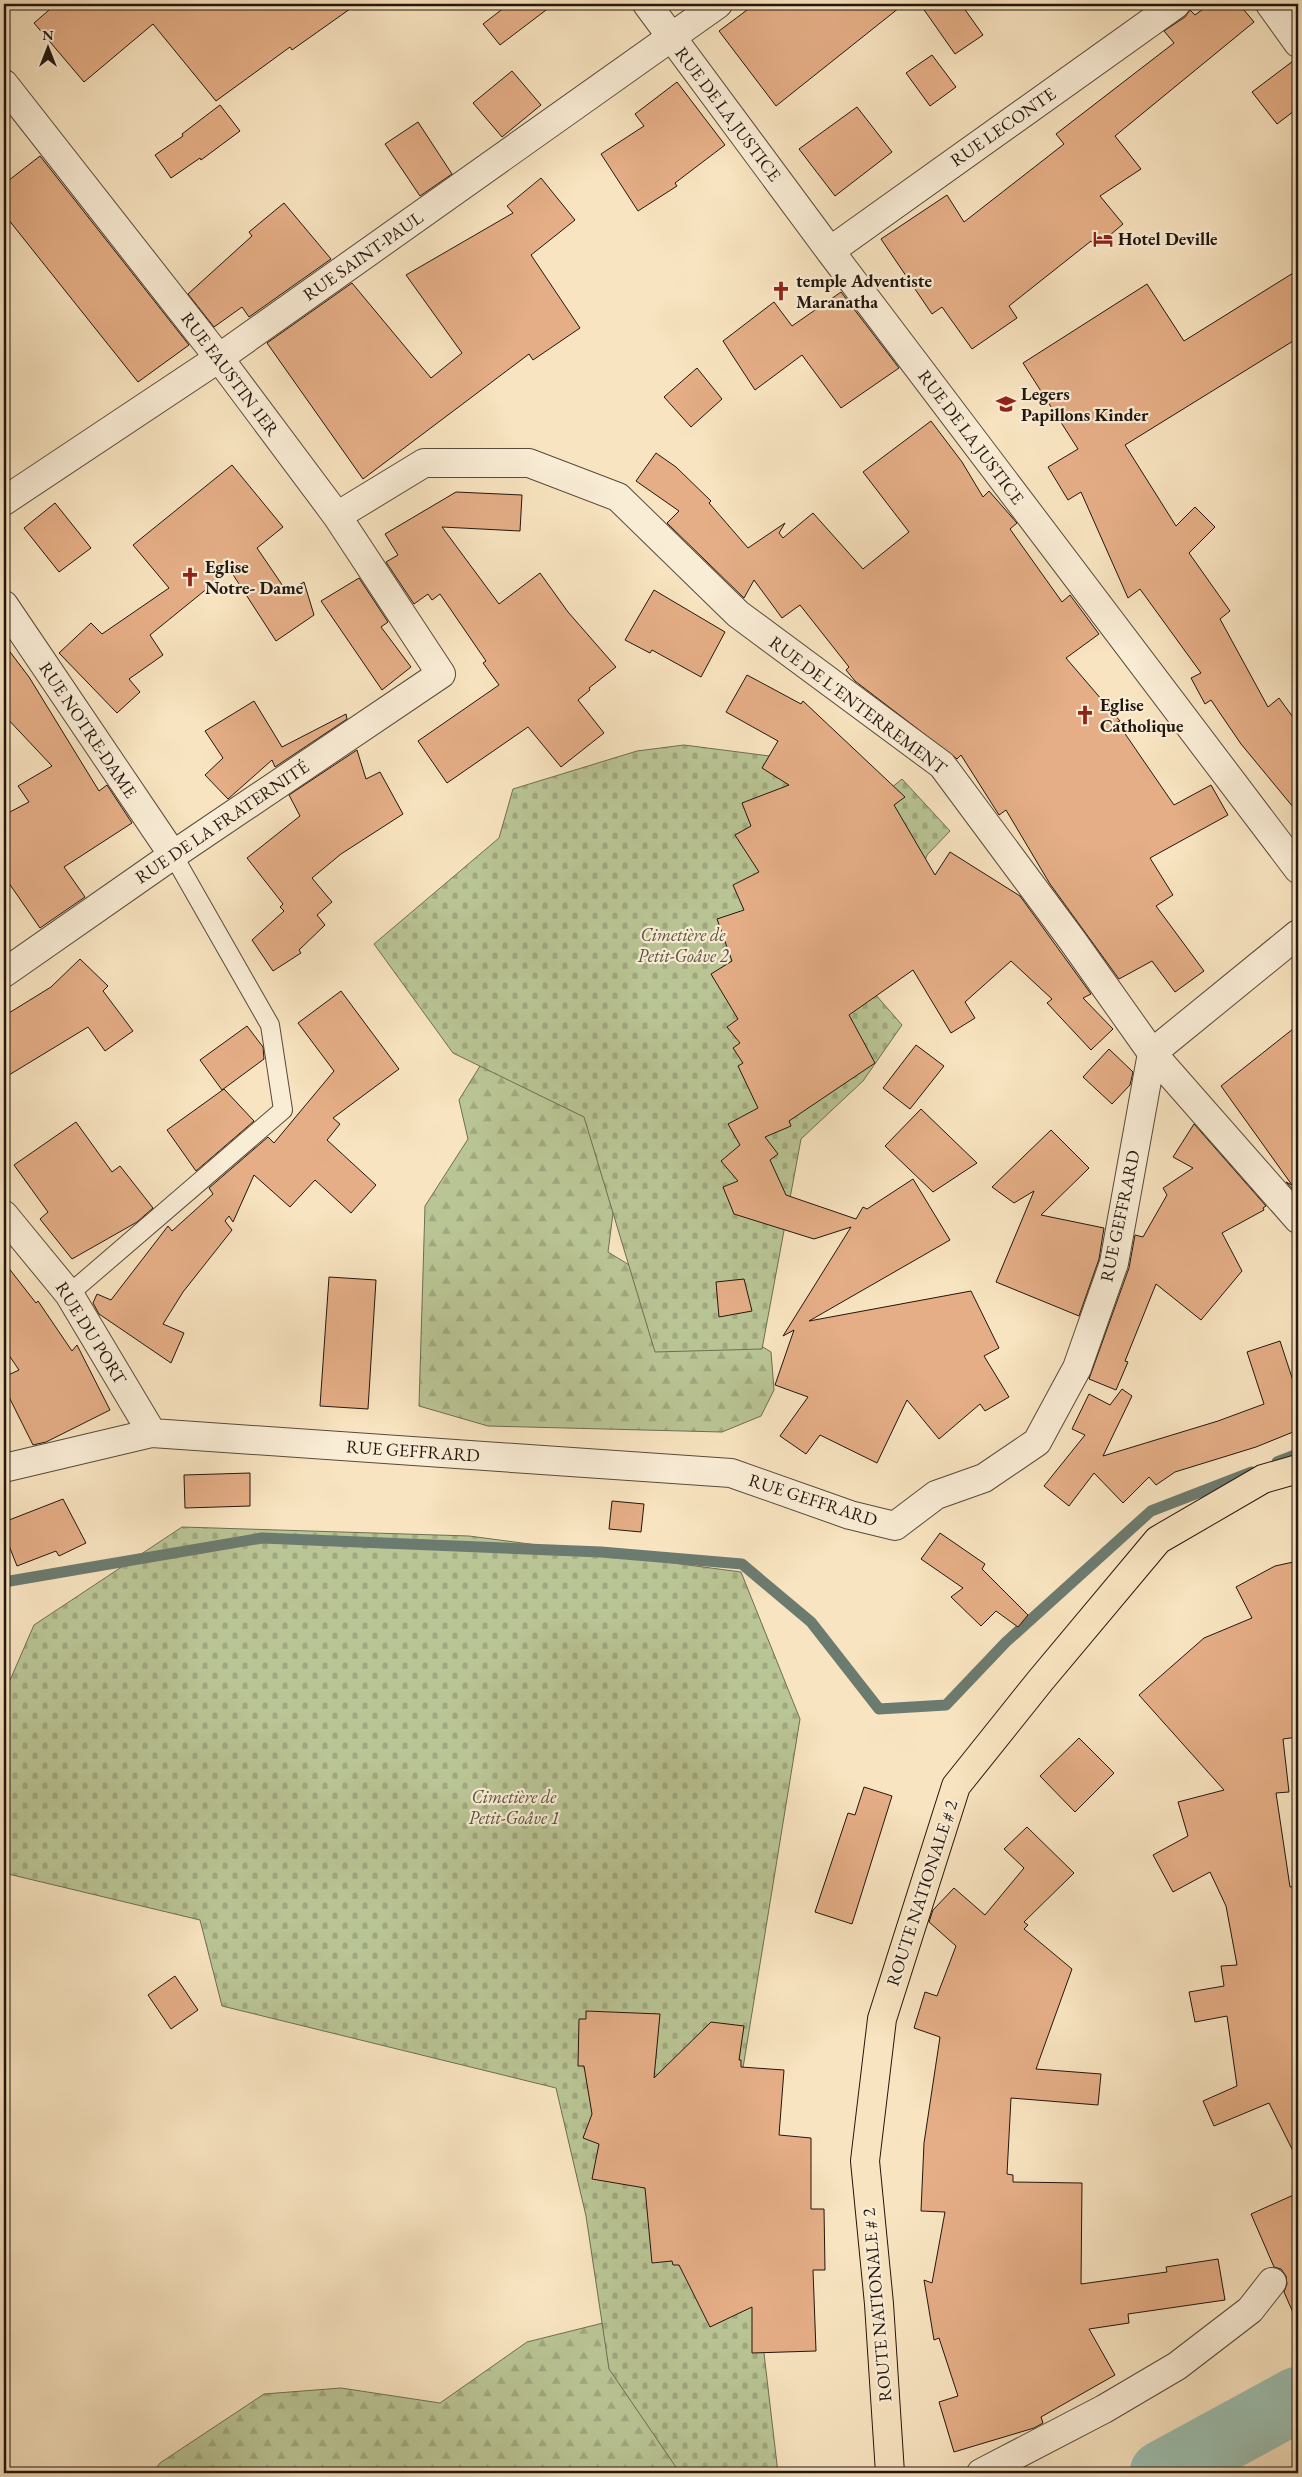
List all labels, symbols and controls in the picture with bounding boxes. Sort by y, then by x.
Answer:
north arrow [22,22,72,72]
text: N [42,26,54,44]
street label: RUE DE LA JUSTICE [670,42,787,186]
street label: RUE LECONTE [946,82,1060,171]
street label: RUE SAINT-PAUL [298,205,428,306]
place label: Hotel Deville [1118,227,1218,250]
hotel icon: Hotel Deville [1092,228,1114,250]
place label: temple Adventiste Maranatha [796,269,932,313]
church icon: temple Adventiste Maranatha [770,280,792,302]
street label: RUE FAUSTIN 1ER [176,307,285,440]
street label: RUE DE LA JUSTICE [913,365,1030,509]
place label: Legers Papillons Kinder [1021,382,1149,426]
school or university icon: Legers Papillons Kinder [995,393,1017,415]
place label: Eglise Notre- Dame [205,555,304,599]
church icon: Eglise Notre- Dame [179,566,201,588]
street label: RUE DE L'ENTERREMENT [765,630,952,779]
street label: RUE NOTRE-DAME [34,657,143,802]
place label: Eglise Catholique [1100,693,1184,737]
church icon: Eglise Catholique [1074,704,1096,726]
street label: RUE DE LA FRATERNITÉ [130,755,313,888]
park label: Cimetière de Petit-Goâve 2 [638,923,730,967]
street label: RUE GEFFRARD [1094,1148,1145,1284]
street label: RUE DU PORT [51,1277,133,1389]
street label: RUE GEFFRARD [345,1434,481,1467]
street label: RUE GEFFRARD [746,1468,880,1531]
park label: Cimetière de Petit-Goâve 1 [469,1785,559,1829]
street label: ROUTE NATIONALE # 2 [881,1797,963,1989]
street label: ROUTE NATIONALE # 2 [857,2207,896,2403]

